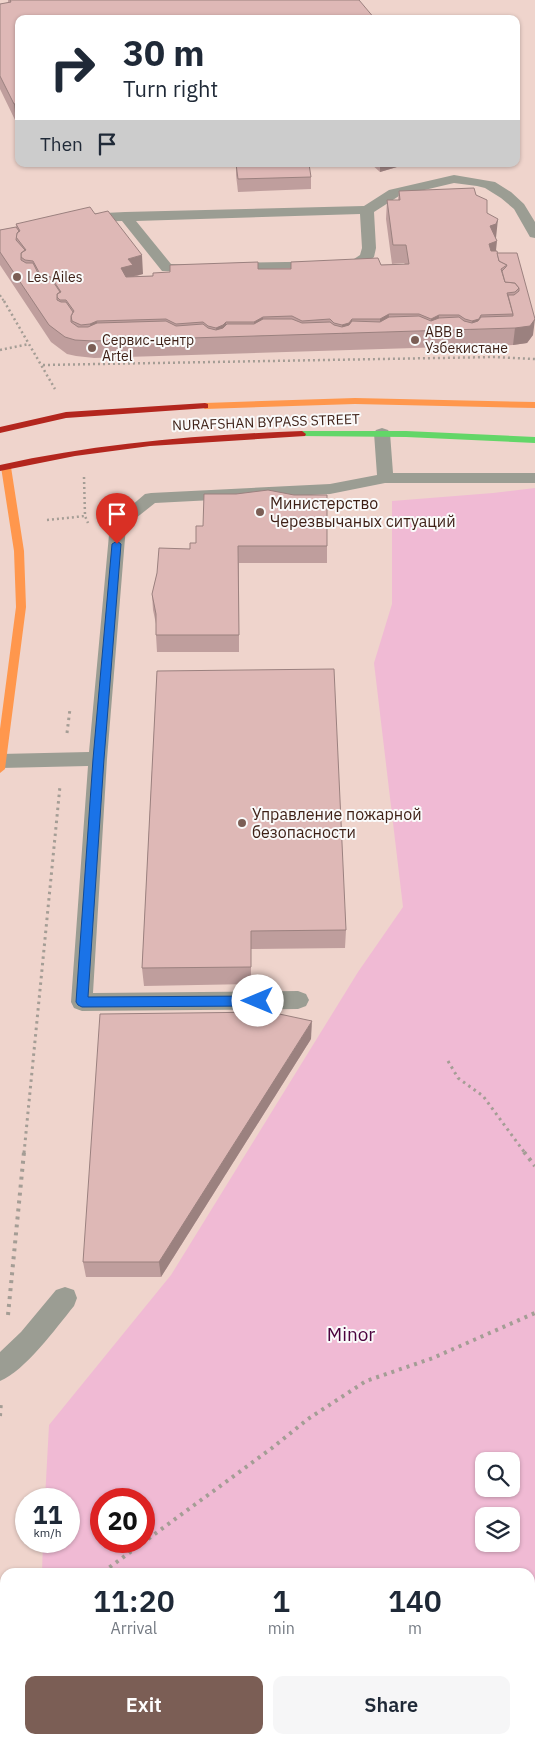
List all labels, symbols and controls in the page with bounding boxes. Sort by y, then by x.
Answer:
text: 30 m [123,30,205,76]
icon: right [40,35,105,100]
text: Turn right [123,74,218,103]
icon: arrive [93,130,121,158]
text: Then [40,132,83,156]
place label: Les Ailes [27,268,83,286]
marker: Les Ailes [11,271,23,283]
place label: ABB в Узбекистане [425,323,508,357]
place label: Сервис-центр Artel [102,331,194,365]
marker: ABB в Узбекистане [409,334,421,346]
marker: Сервис-центр Artel [86,342,98,354]
street label: NURAFSHAN BYPASS STREET [172,410,360,434]
pin [96,493,138,544]
place label: Министерство Черезвычаных ситуаций [270,493,456,531]
icon: arrive [103,500,131,528]
marker: Министерство Черезвычаных ситуаций [254,506,266,518]
place label: Управление пожарной безопасности [252,804,422,842]
marker: Управление пожарной безопасности [236,817,248,829]
position arrow [231,974,283,1026]
park label: Minor [327,1322,375,1346]
map controls [475,1452,520,1552]
button: search [475,1452,520,1497]
speed limit sign: 20 [90,1488,155,1553]
text: 11 [32,1498,63,1531]
button: layers [475,1507,520,1552]
text: km/h [33,1525,62,1540]
text: 11:20 [93,1581,175,1620]
text: 1 [272,1581,290,1620]
text: 140 [388,1581,442,1620]
text: Arrival [111,1618,157,1638]
text: min [268,1618,295,1638]
text: m [408,1618,422,1638]
button: Exit [25,1676,263,1734]
button: Share [273,1676,510,1734]

